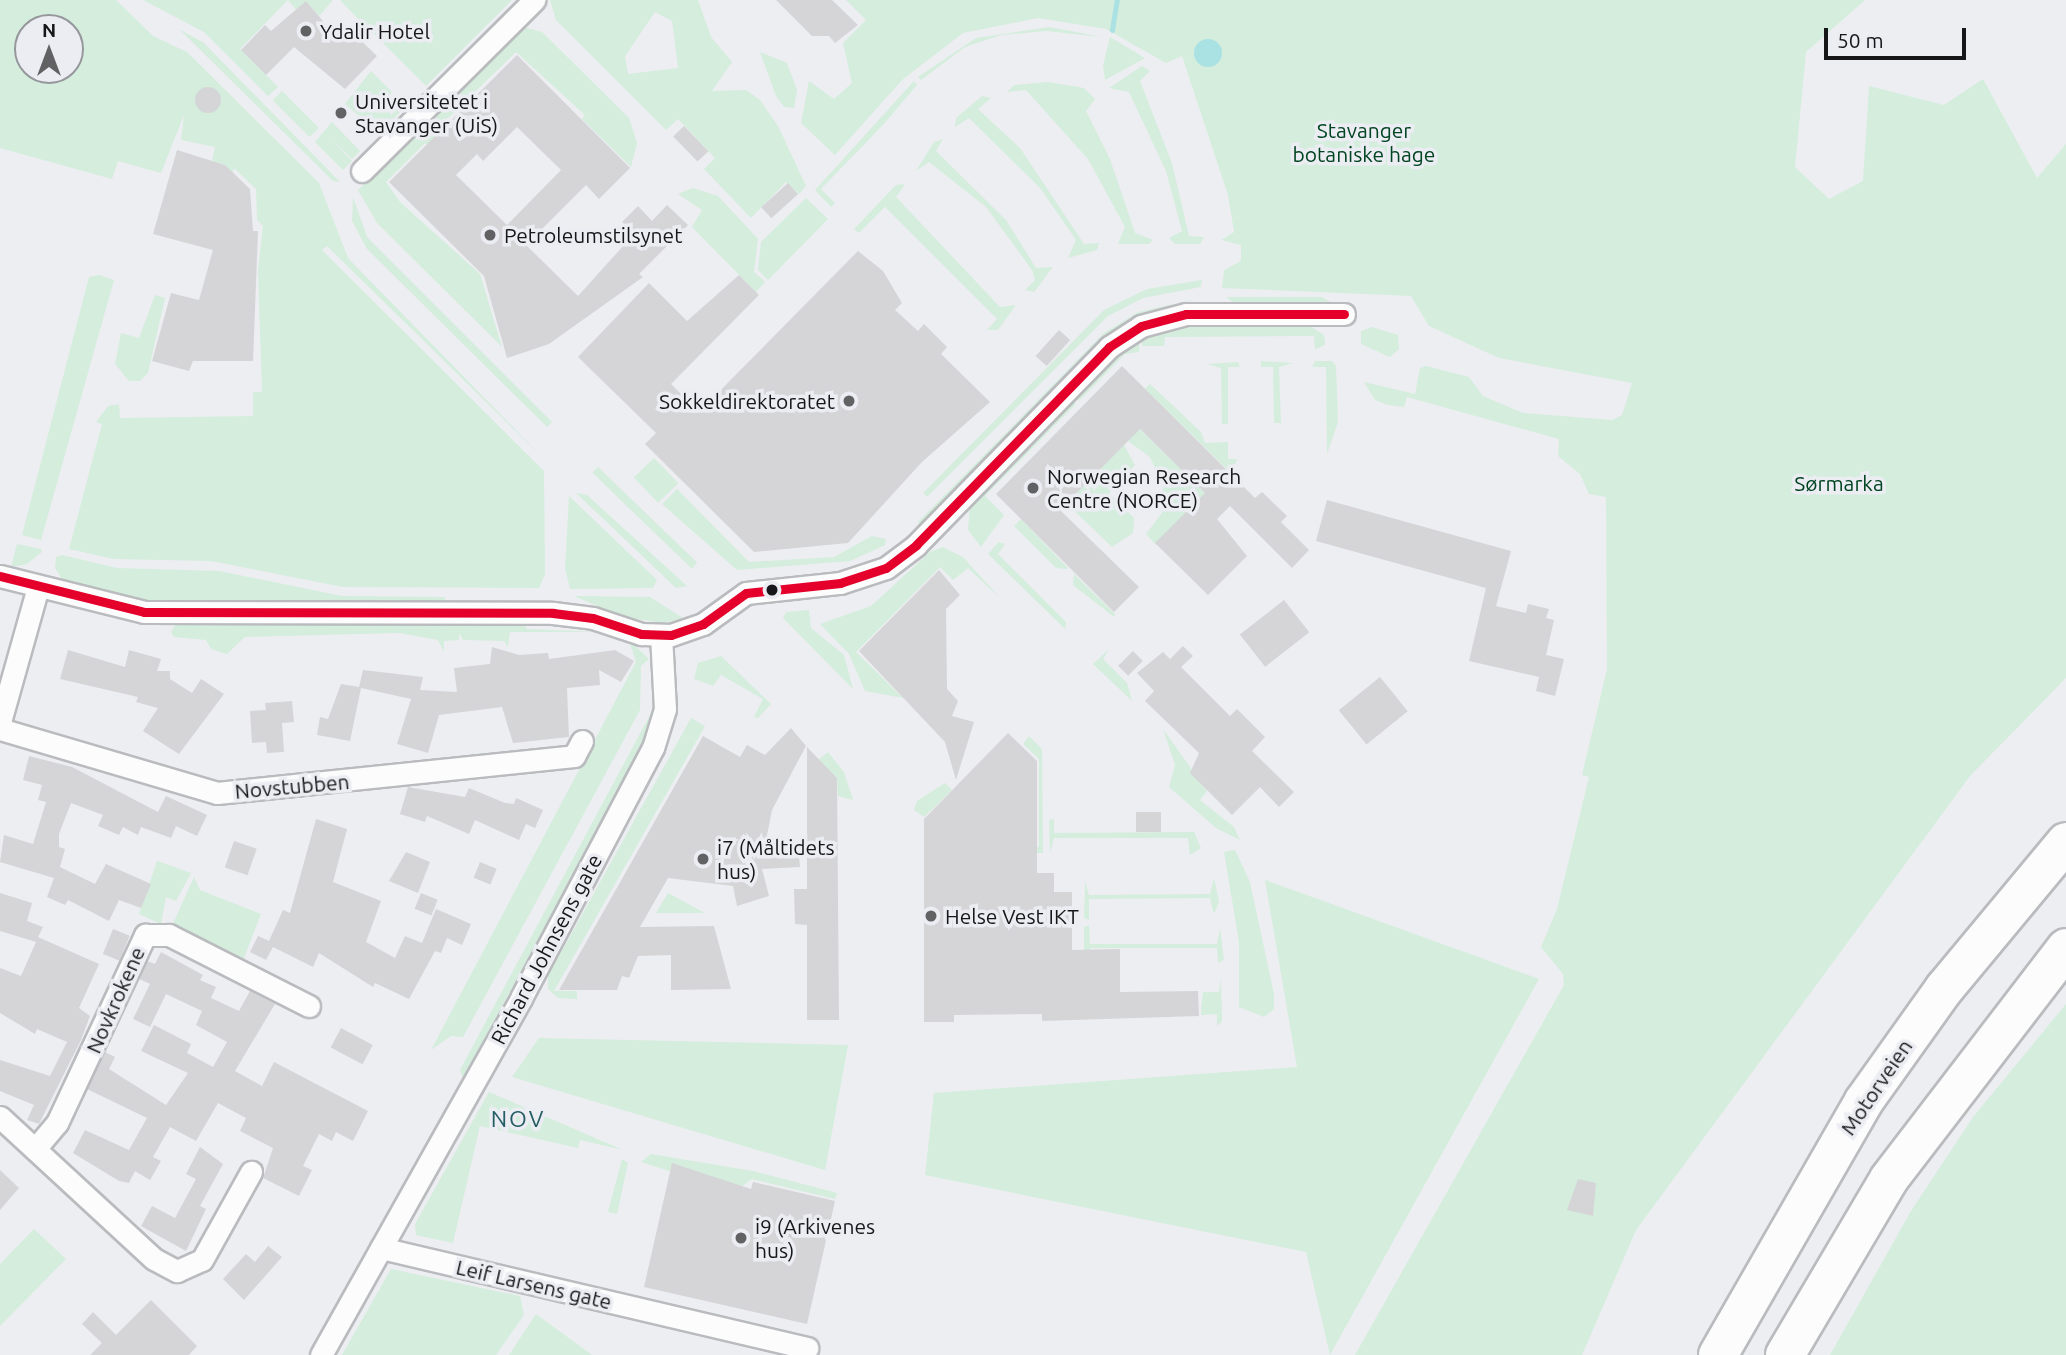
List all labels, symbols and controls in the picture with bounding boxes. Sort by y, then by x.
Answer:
north arrow [14,14,84,84]
scale bar [1828,14,1970,58]
place label: Ydalir Hotel [320,18,430,44]
text: N [42,19,56,41]
marker: Ydalir Hotel [298,23,314,39]
text: 50 m [1837,28,1884,52]
place label: Universitetet i Stavanger (UiS) [355,88,498,138]
marker: Universitetet i Stavanger (UiS) [333,105,349,121]
park label: Stavanger botaniske hage [1293,117,1435,167]
place label: Petroleumstilsynet [504,222,682,248]
marker: Petroleumstilsynet [482,227,498,243]
place label: Sokkeldirektoratet [659,388,835,414]
marker: Sokkeldirektoratet [841,393,857,409]
place label: Norwegian Research Centre (NORCE) [1047,463,1241,513]
park label: Sørmarka [1794,470,1884,496]
marker: Norwegian Research Centre (NORCE) [1025,480,1041,496]
unlabelled marker [765,583,779,597]
street label: Novstubben [234,768,350,804]
place label: i7 (Måltidets hus) [717,834,835,884]
street label: Richard Johnsens gate [485,850,607,1048]
marker: i7 (Måltidets hus) [695,851,711,867]
place label: Helse Vest IKT [945,903,1079,929]
marker: Helse Vest IKT [923,908,939,924]
street label: Novkrokene [80,943,150,1057]
street label: Motorveien [1835,1034,1917,1140]
district label: NOV [491,1105,545,1133]
place label: i9 (Arkivenes hus) [755,1213,875,1263]
marker: i9 (Arkivenes hus) [733,1230,749,1246]
street label: Leif Larsens gate [454,1254,614,1314]

